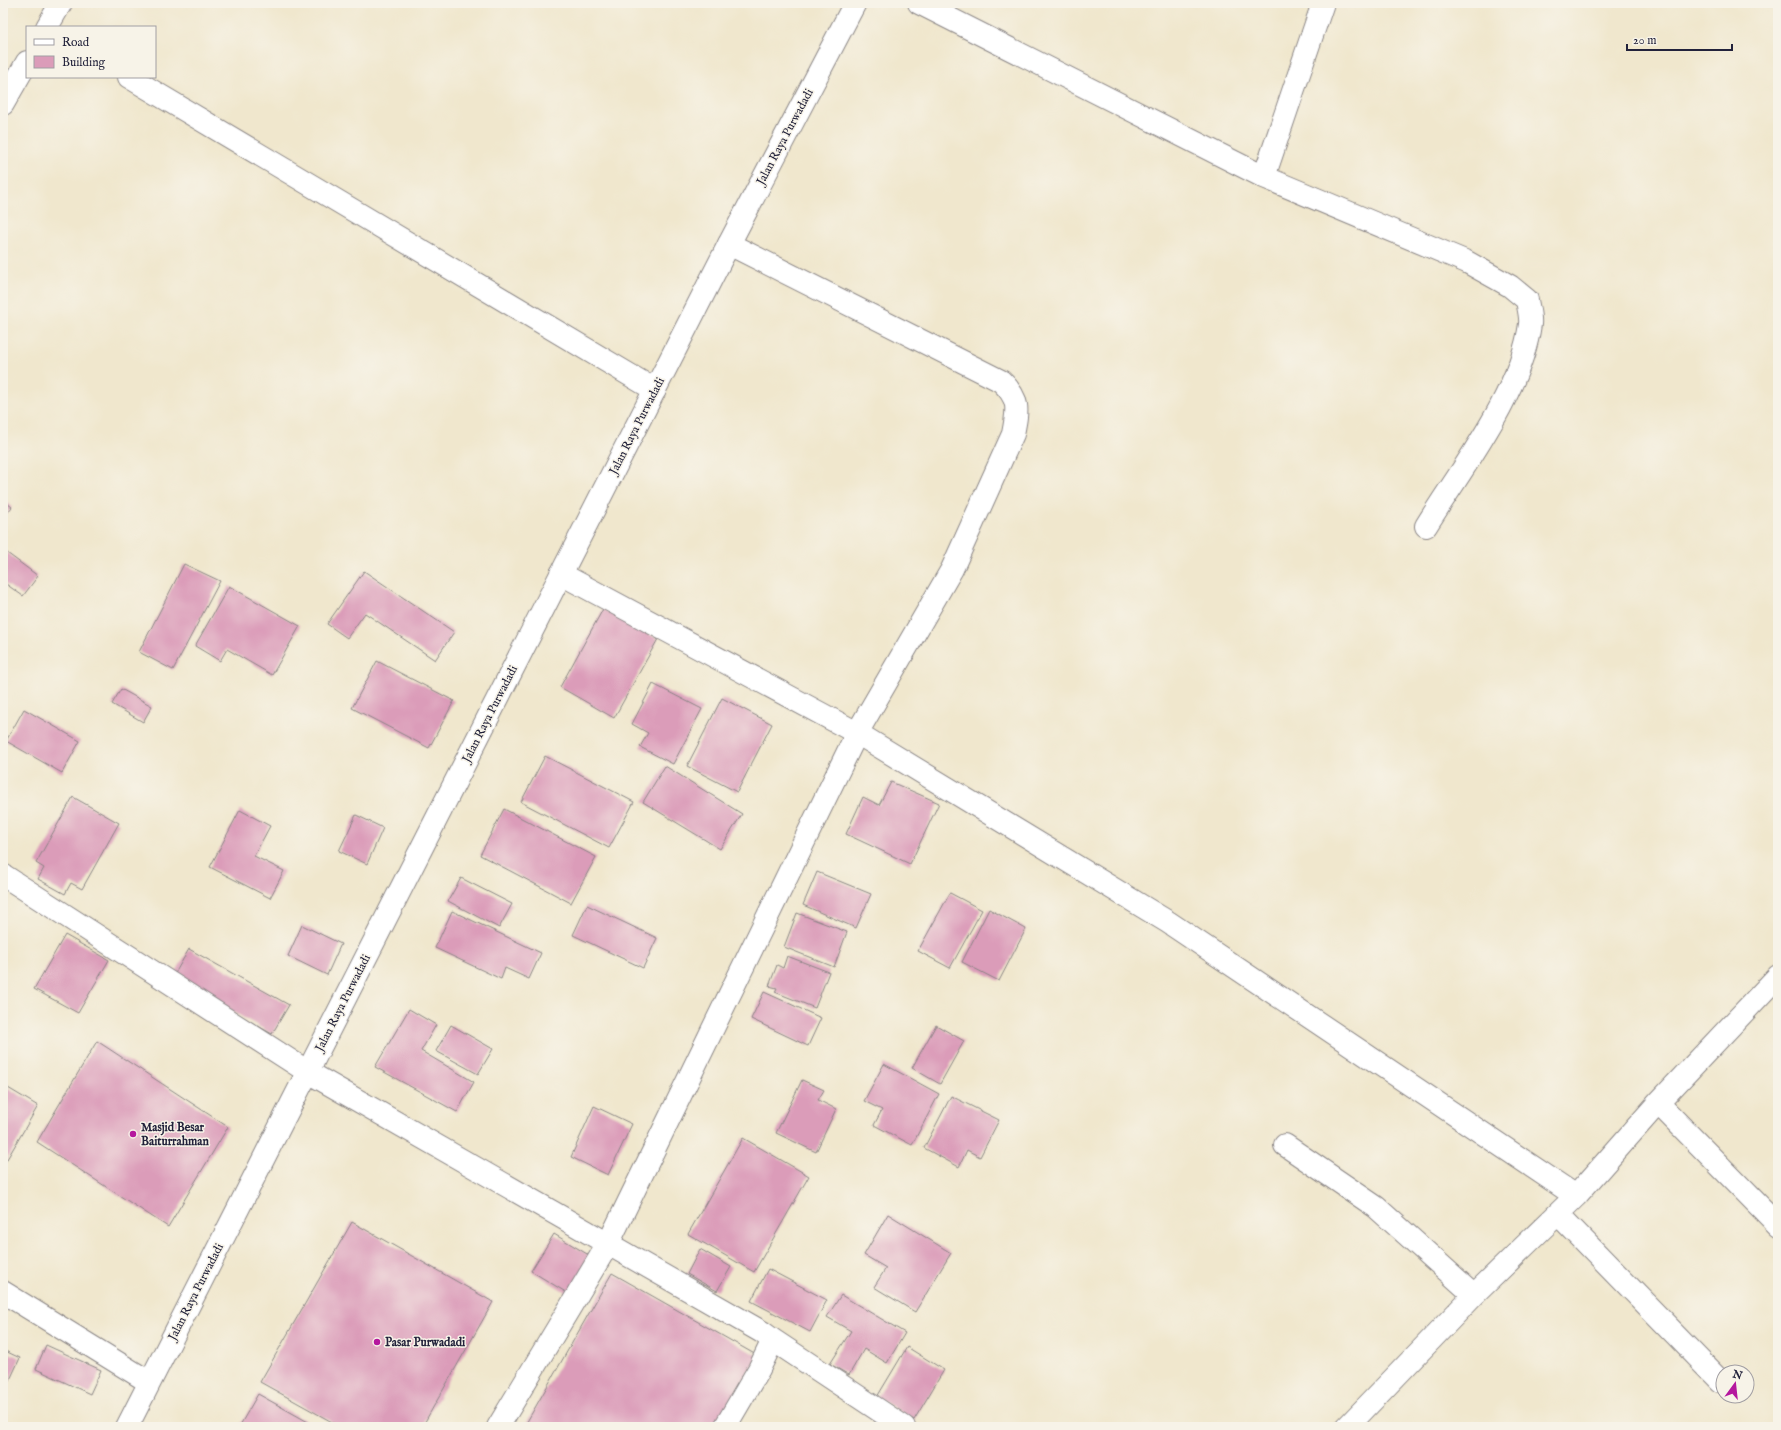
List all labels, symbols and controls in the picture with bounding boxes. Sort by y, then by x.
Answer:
legend [26,26,156,78]
scale bar [1627,26,1732,52]
text: 20 m [1633,33,1656,48]
text: Road [62,35,90,50]
text: Building [62,55,106,70]
street label: Jalan Raya Purwadadi [752,86,818,190]
street label: Jalan Raya Purwadadi [605,375,669,479]
street label: Jalan Raya Purwadadi [458,663,522,767]
street label: Jalan Raya Purwadadi [311,952,375,1056]
place label: Masjid Besar Baiturrahman [141,1120,209,1149]
marker: Masjid Besar Baiturrahman [128,1129,138,1139]
street label: Jalan Raya Purwadadi [164,1241,228,1345]
place label: Pasar Purwadadi [385,1335,466,1350]
marker: Pasar Purwadadi [372,1337,382,1347]
north arrow [1715,1364,1755,1404]
text: N [1730,1367,1744,1383]

